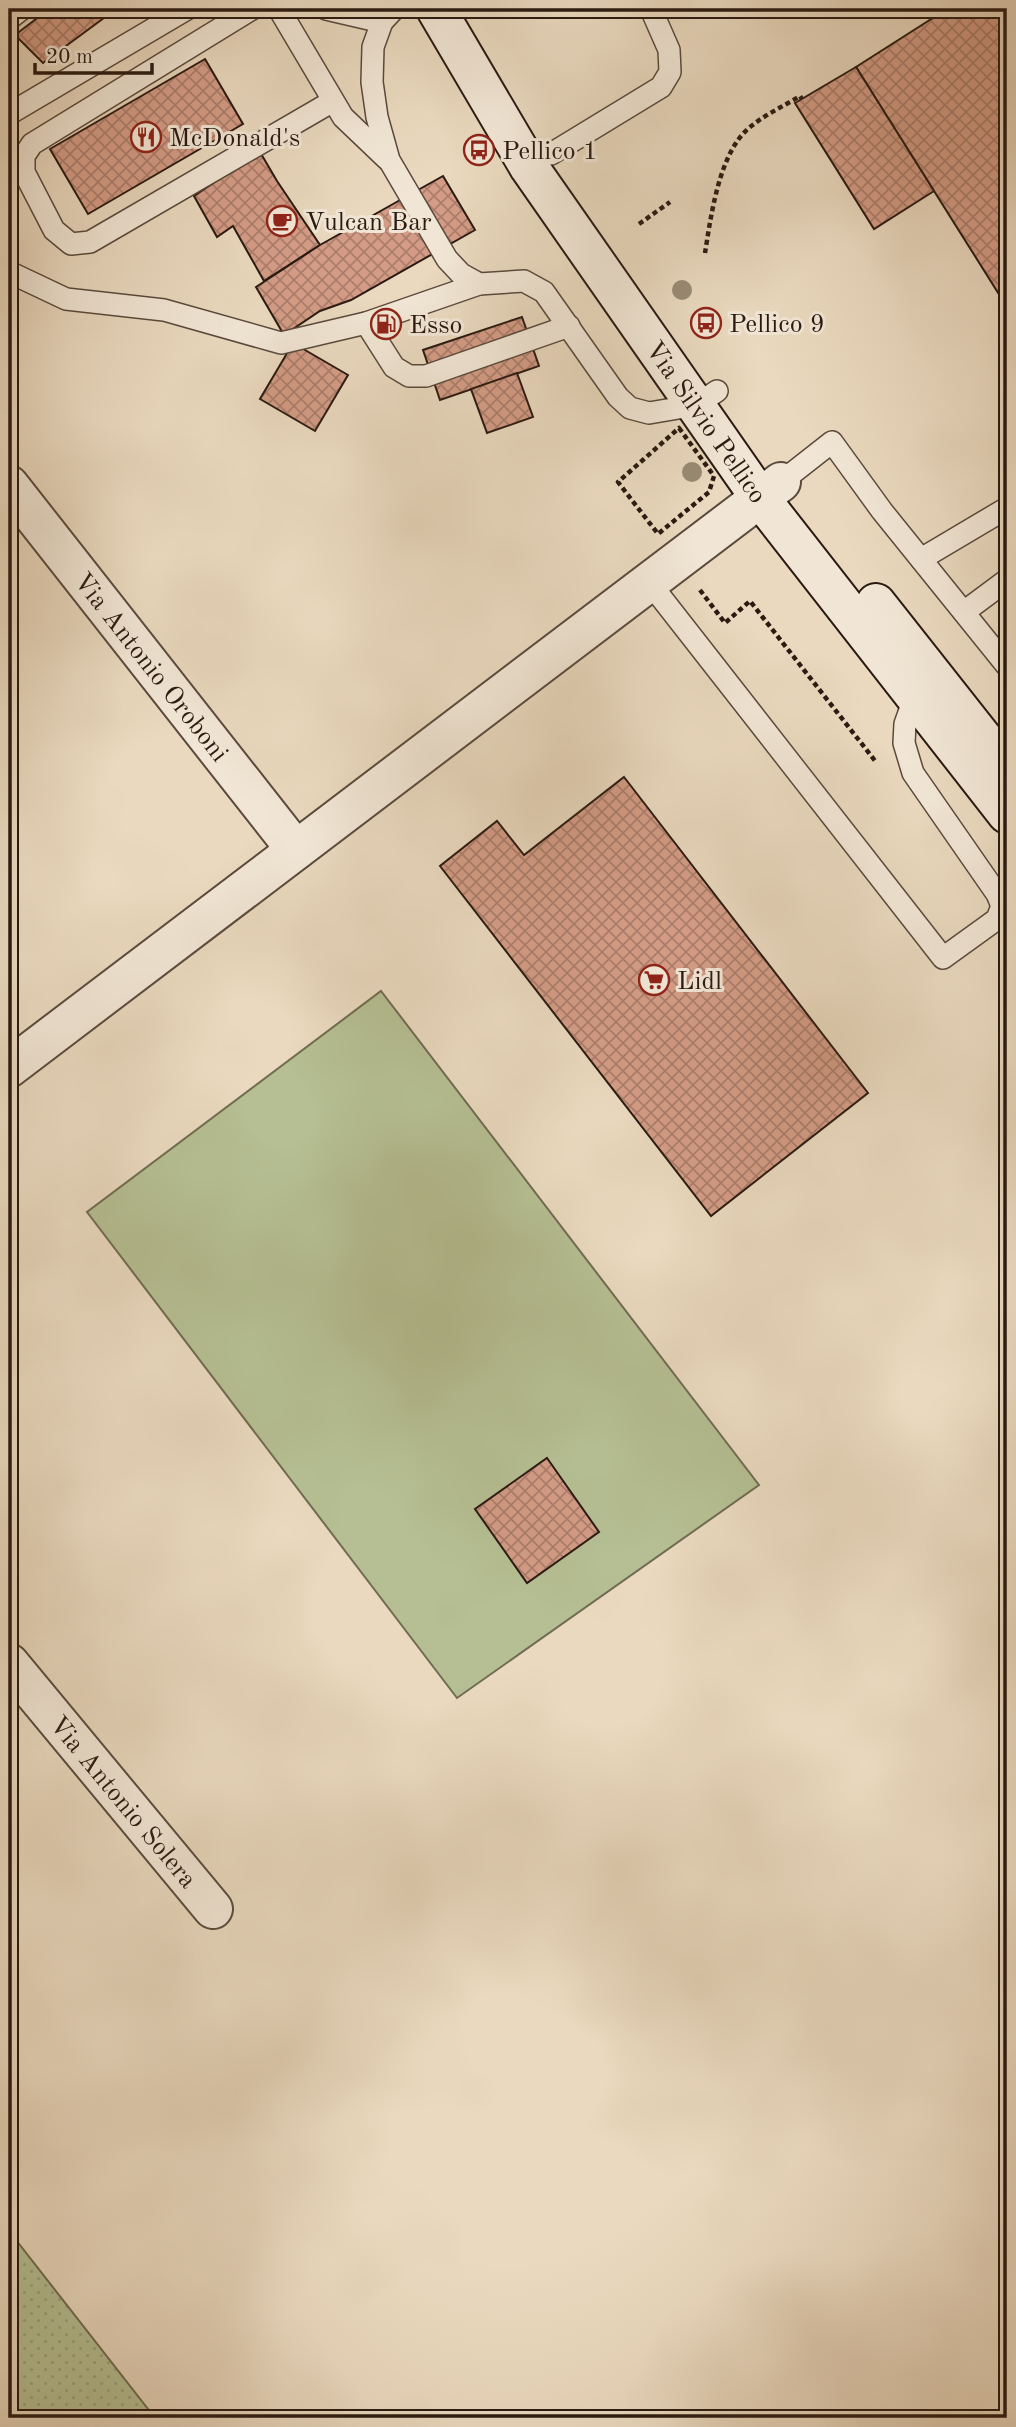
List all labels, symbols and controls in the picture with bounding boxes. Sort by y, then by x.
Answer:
scale bar [35,32,152,76]
text: 20 m [46,47,93,68]
restaurant icon: McDonald's [129,120,163,154]
place label: McDonald's [169,126,300,152]
bus stop icon: Pellico 1 [462,133,496,167]
place label: Pellico 1 [502,139,598,165]
cafe icon: Vulcan Bar [265,204,299,238]
place label: Vulcan Bar [305,210,432,236]
bus stop icon: Pellico 9 [689,306,723,340]
fuel station icon: Esso [369,307,403,341]
place label: Pellico 9 [729,312,825,338]
place label: Esso [409,313,462,339]
street label: Via Silvio Pellico [640,337,770,509]
street label: Via Antonio Oroboni [68,568,232,767]
supermarket icon: Lidl [637,963,671,997]
place label: Lidl [677,969,722,995]
street label: Via Antonio Solera [44,1712,201,1894]

